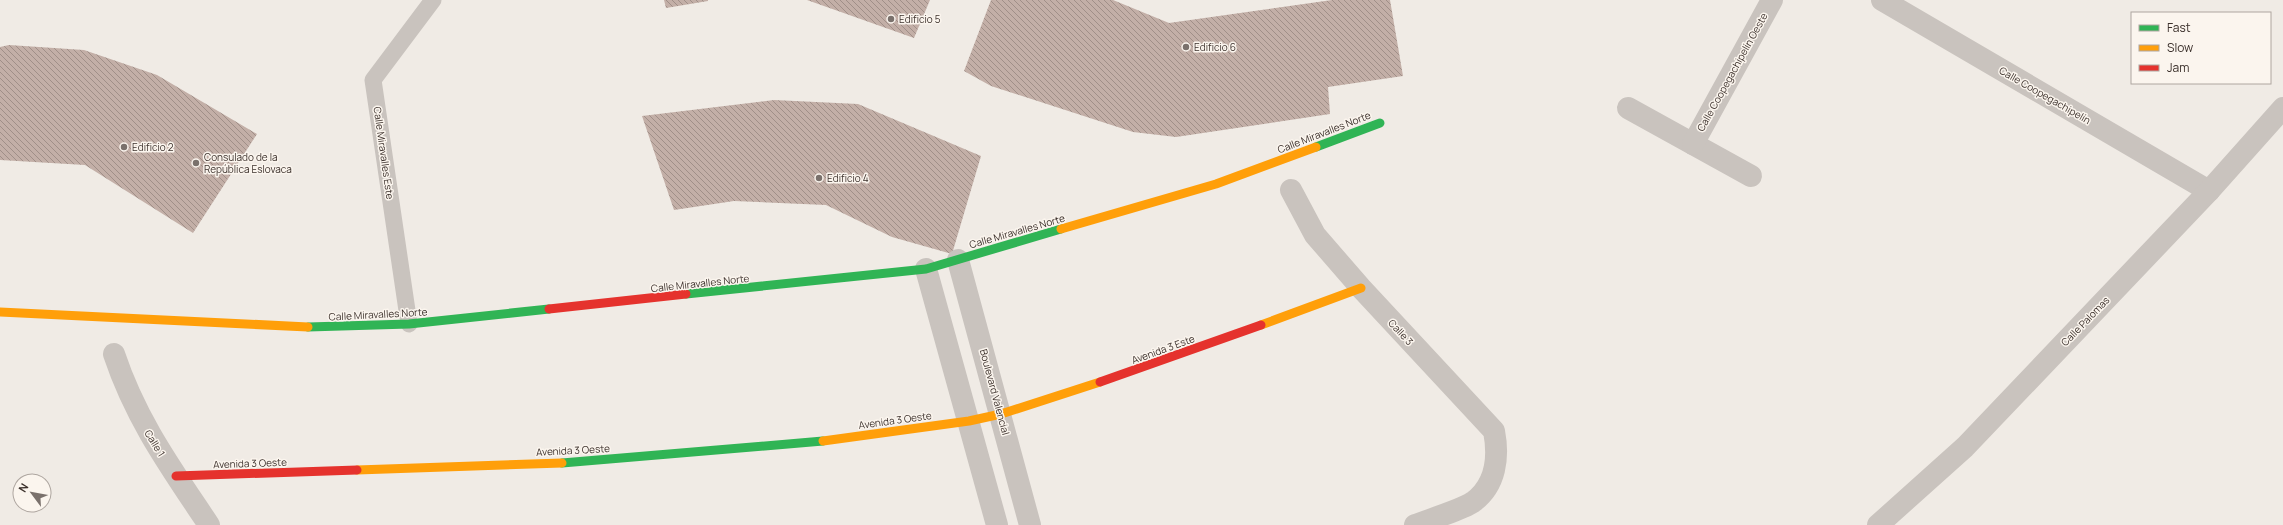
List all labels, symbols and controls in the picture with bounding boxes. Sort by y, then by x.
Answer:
street label: Calle Coopegachipelín Oeste [1693,10,1771,134]
place label: Edificio 5 [899,12,941,26]
legend [2131,12,2271,84]
marker: Edificio 5 [886,14,896,24]
text: Fast [2167,19,2191,36]
text: Slow [2167,39,2193,56]
place label: Edificio 6 [1194,40,1236,54]
marker: Edificio 6 [1181,42,1191,52]
text: Jam [2167,59,2189,76]
street label: Calle Coopegachipelín [1997,63,2093,127]
street label: Calle Miravalles Este [371,106,397,200]
street label: Calle Miravalles Norte [1275,108,1373,156]
place label: Edificio 2 [132,140,174,154]
marker: Edificio 2 [119,142,129,152]
place label: Consulado de la República Eslovaca [204,150,292,176]
marker: Consulado de la República Eslovaca [191,158,201,168]
place label: Edificio 4 [827,171,869,185]
marker: Edificio 4 [814,173,824,183]
street label: Calle Miravalles Norte [968,211,1067,251]
street label: Calle Miravalles Norte [650,271,750,295]
street label: Calle Palomas [2058,293,2112,349]
street label: Calle Miravalles Norte [328,304,428,324]
street label: Calle 3 [1385,316,1417,348]
street label: Avenida 3 Este [1129,331,1197,367]
street label: Boulevard Valencial [977,347,1013,437]
street label: Avenida 3 Oeste [857,408,933,432]
street label: Calle 1 [141,427,169,459]
street label: Avenida 3 Oeste [536,441,610,459]
street label: Avenida 3 Oeste [213,455,287,471]
north arrow [12,473,52,513]
text: N [15,480,32,495]

